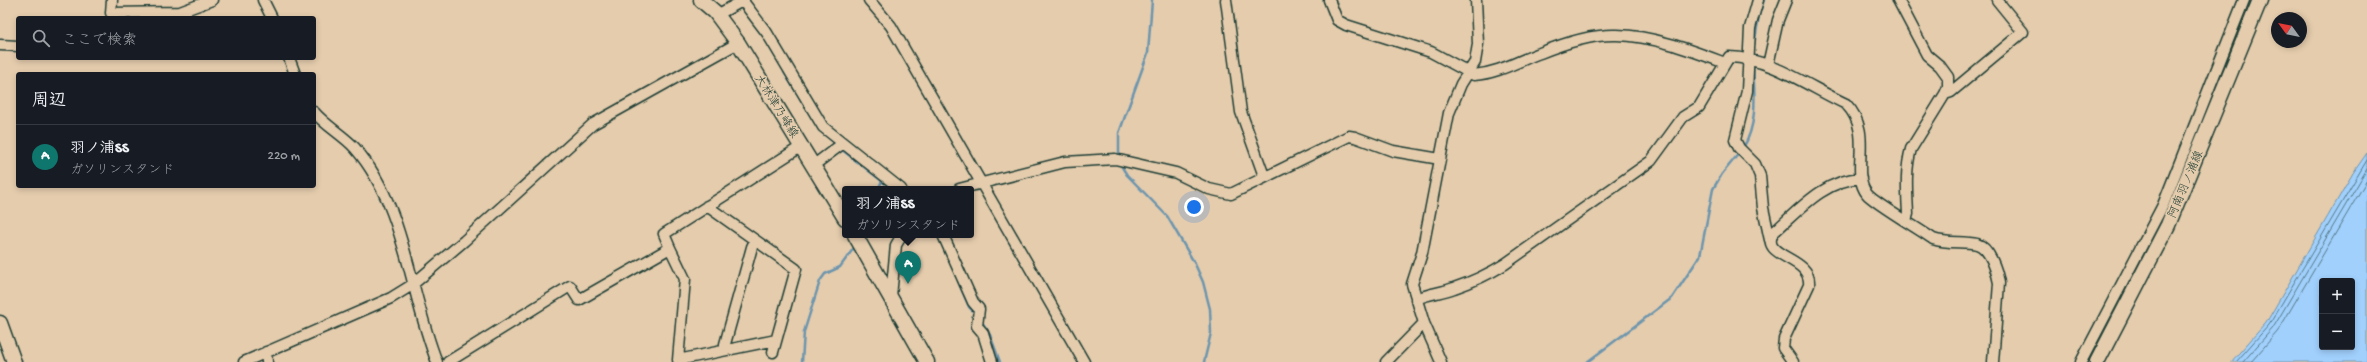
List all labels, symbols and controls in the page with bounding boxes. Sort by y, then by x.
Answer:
north arrow [2271,12,2307,48]
search box [16,16,316,60]
icon: search [30,27,52,49]
text: ここで検索 [62,32,137,50]
street label: 大林津乃峰線 [750,72,801,141]
text: 周辺 [32,92,66,112]
text: 羽ノ浦SS [70,140,129,158]
text: A [41,149,49,164]
text: 220 m [268,149,300,164]
street label: 阿南羽ノ浦線 [2165,149,2207,221]
text: ガソリンスタンド [70,163,174,178]
popup [842,186,974,238]
text: 羽ノ浦SS [856,196,915,214]
your location [1184,197,1204,217]
text: ガソリンスタンド [856,219,960,234]
pin: A [895,251,921,284]
map controls [2319,278,2355,350]
button: + [2319,278,2355,314]
button: − [2319,314,2355,350]

